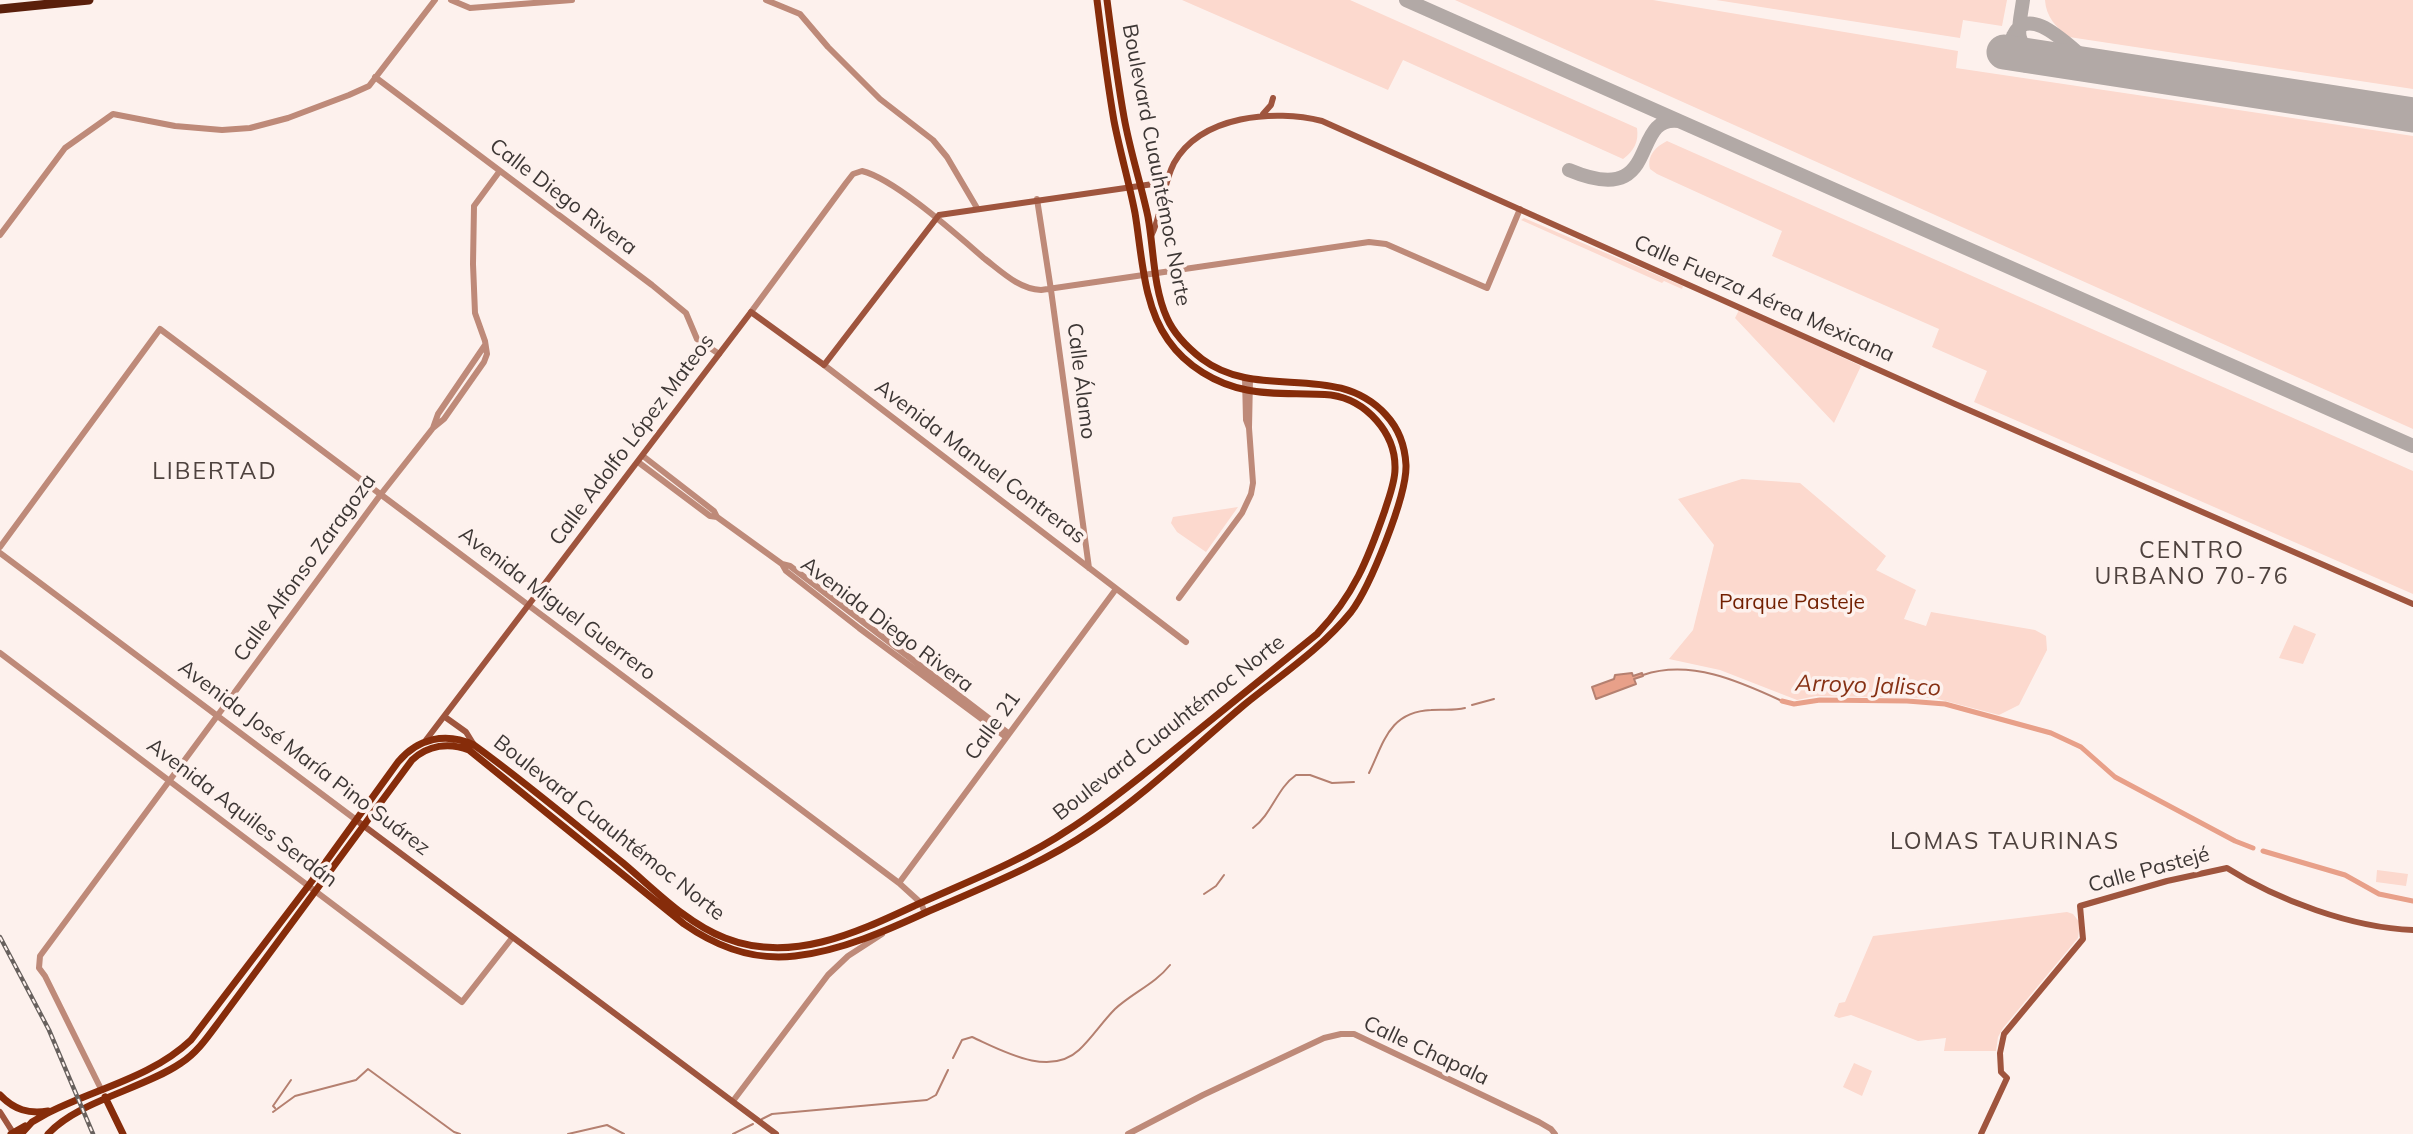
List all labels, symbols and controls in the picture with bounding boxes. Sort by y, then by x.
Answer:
street label: Boulevard Cuauhtémoc Norte [1116,22,1196,308]
street label: Calle Diego Rivera [484,133,642,261]
street label: Calle Fuerza Aérea Mexicana [1630,230,1898,368]
street label: Calle Álamo [1061,321,1101,441]
street label: Calle Adolfo López Mateos [544,329,720,551]
street label: Avenida Manuel Contreras [870,375,1090,549]
district label: LIBERTAD [153,458,277,486]
street label: Calle Alfonso Zaragoza [228,469,382,667]
street label: Avenida Miguel Guerrero [454,522,660,686]
district label: CENTRO URBANO 70-76 [2096,537,2288,591]
street label: Avenida Diego Rivera [796,552,978,698]
park label: Parque Pasteje [1719,590,1865,616]
street label: Boulevard Cuauhtémoc Norte [1048,630,1290,826]
street label: Avenida José María Pino Suárez [173,655,435,861]
water label: Arroyo Jalisco [1795,670,1941,702]
street label: Calle 21 [960,687,1026,765]
street label: Boulevard Cuauhtémoc Norte [488,730,730,926]
street label: Avenida Aquiles Serdán [142,733,342,893]
district label: LOMAS TAURINAS [1892,828,2118,856]
street label: Calle Pastejé [2086,842,2212,898]
street label: Calle Chapala [1359,1011,1493,1091]

